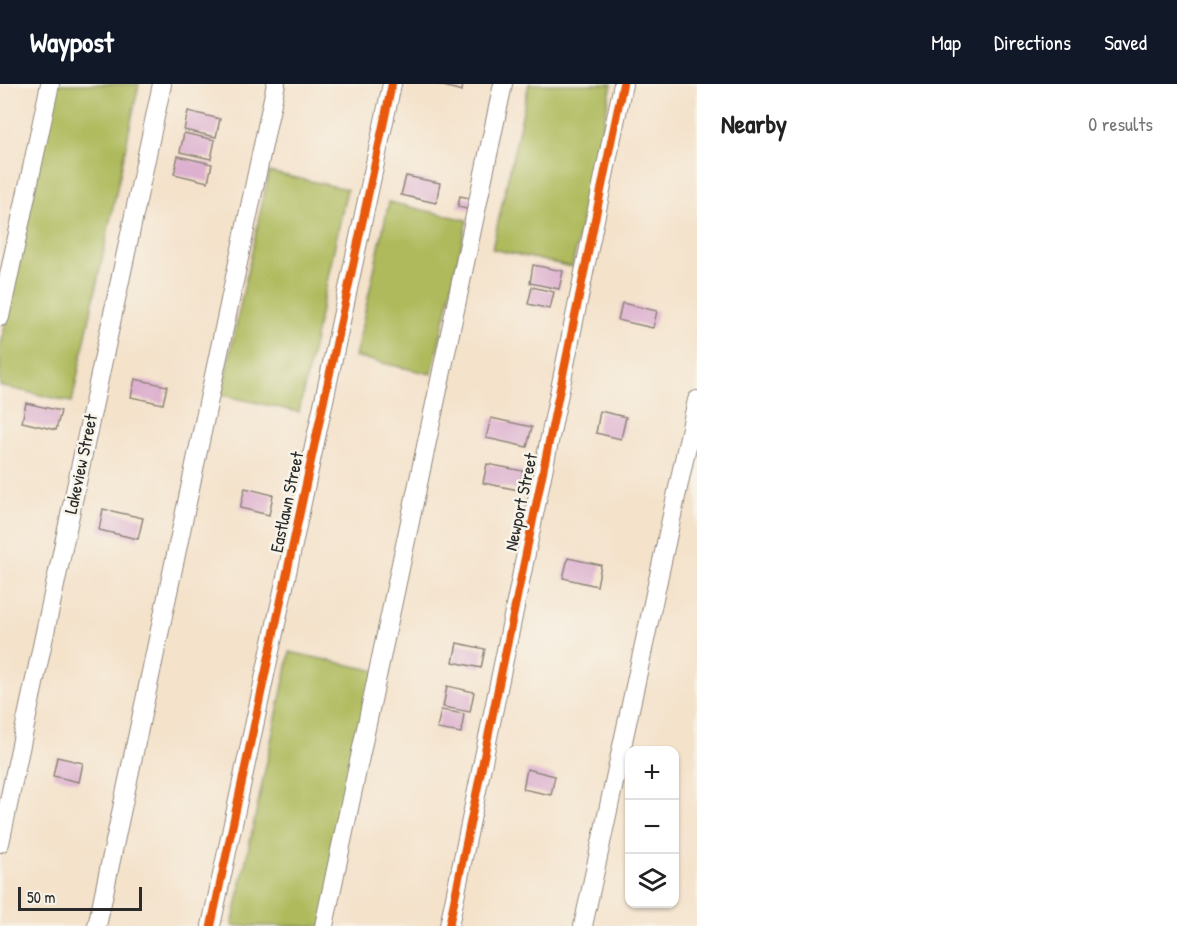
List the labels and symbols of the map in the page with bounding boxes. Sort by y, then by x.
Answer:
street label: Lakeview Street [58,411,103,516]
street label: Eastlawn Street [264,448,310,555]
street label: Newport Street [498,450,543,553]
scale bar [18,884,142,912]

